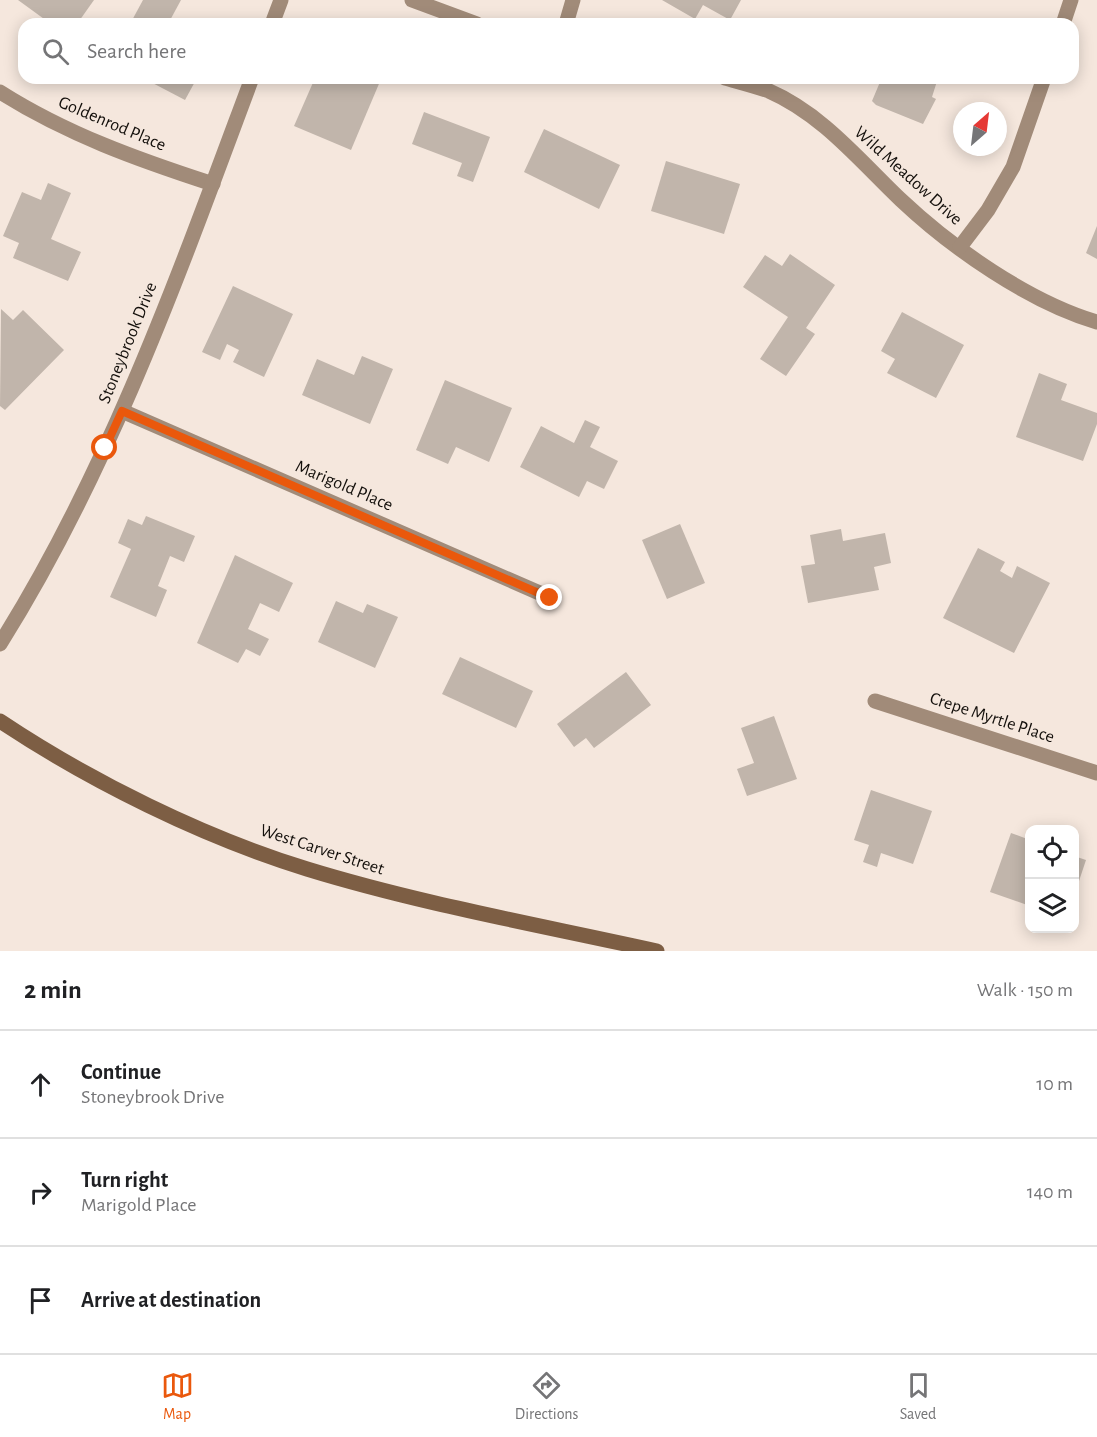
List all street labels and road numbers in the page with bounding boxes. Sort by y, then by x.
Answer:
street label: Goldenrod Place [56,93,168,155]
street label: Wild Meadow Drive [851,123,965,229]
street label: Stoneybrook Drive [95,280,161,406]
street label: Marigold Place [293,457,395,515]
street label: Crepe Myrtle Place [928,689,1056,747]
street label: West Carver Street [258,821,387,879]

